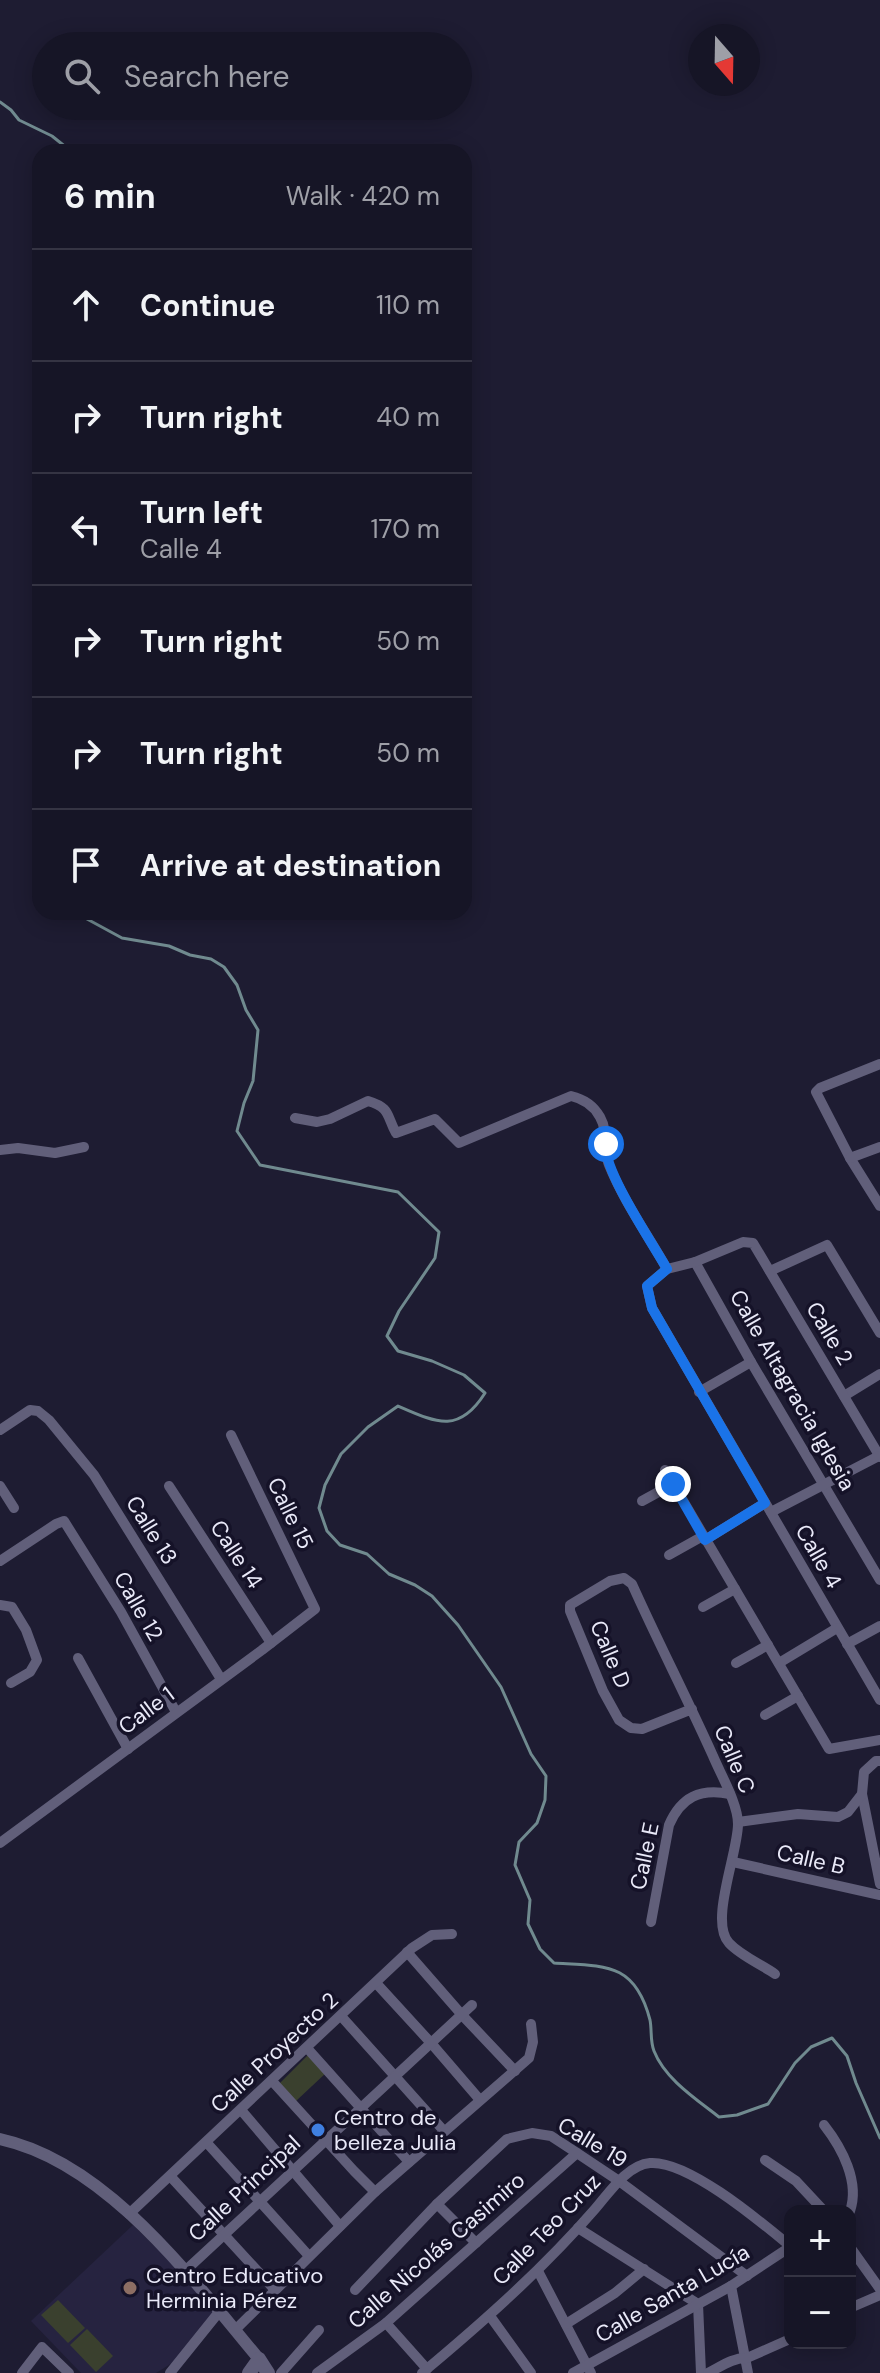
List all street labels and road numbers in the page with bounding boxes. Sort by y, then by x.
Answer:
street label: Calle Altagracia Iglesia [723,1285,862,1496]
street label: Calle 2 [799,1296,860,1370]
street label: Calle 15 [261,1473,320,1554]
street label: Calle 13 [119,1490,184,1570]
street label: Calle 14 [204,1514,269,1594]
street label: Calle 4 [789,1519,848,1593]
street label: Calle 12 [107,1566,170,1646]
street label: Calle D [583,1616,638,1693]
street label: Calle 1 [113,1680,180,1741]
street label: Calle C [707,1721,762,1798]
street label: Calle E [623,1820,666,1893]
street label: Calle B [774,1838,848,1881]
street label: Calle Proyecto 2 [204,1986,344,2119]
street label: Calle 19 [552,2110,633,2175]
street label: Calle Principal [182,2129,307,2248]
street label: Calle Nicolás Casimiro [342,2165,531,2335]
street label: Calle Teo Cruz [486,2167,607,2291]
street label: Calle Santa Lucía [590,2238,755,2349]

